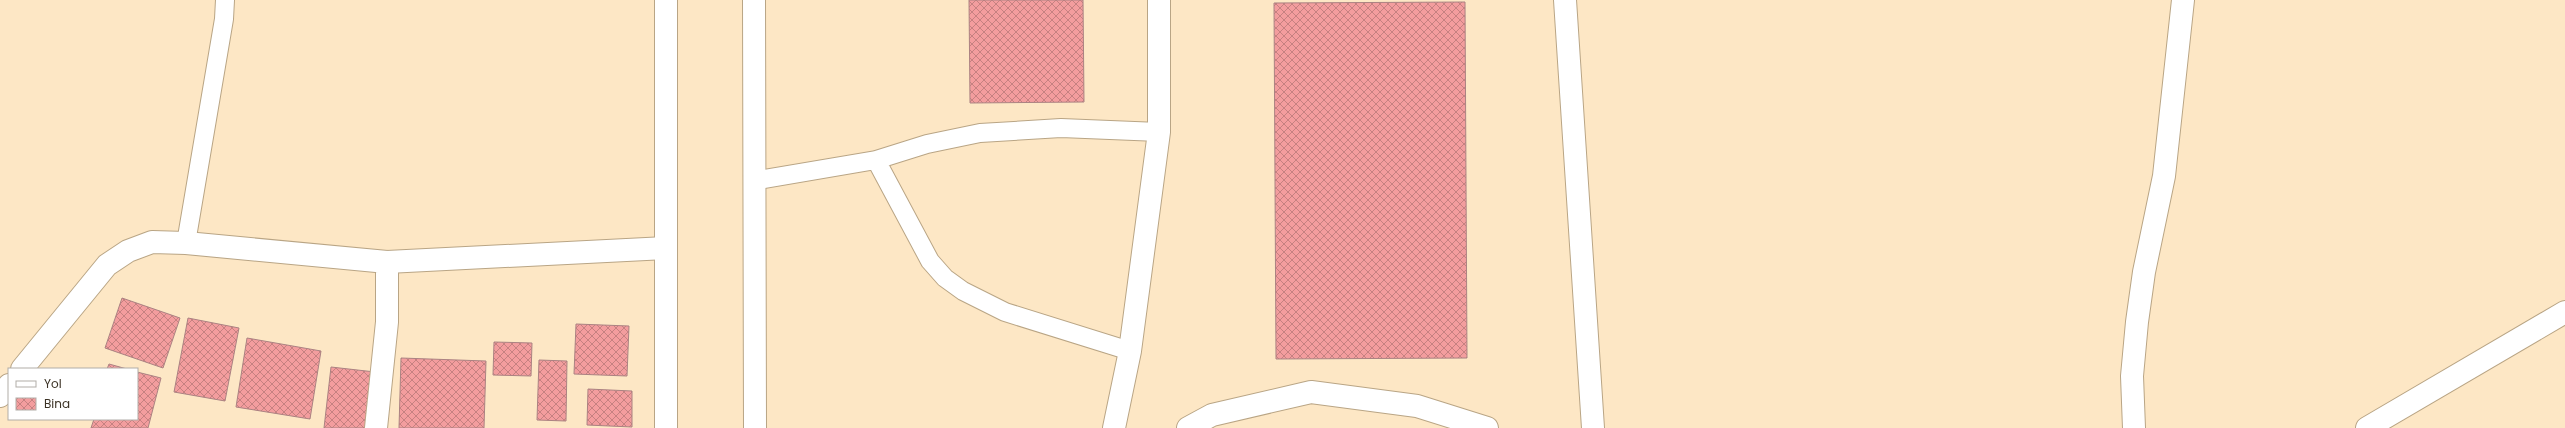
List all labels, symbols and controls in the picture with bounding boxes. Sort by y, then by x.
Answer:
legend [8,368,138,420]
text: Yol [44,375,62,392]
text: Bina [44,395,70,412]

